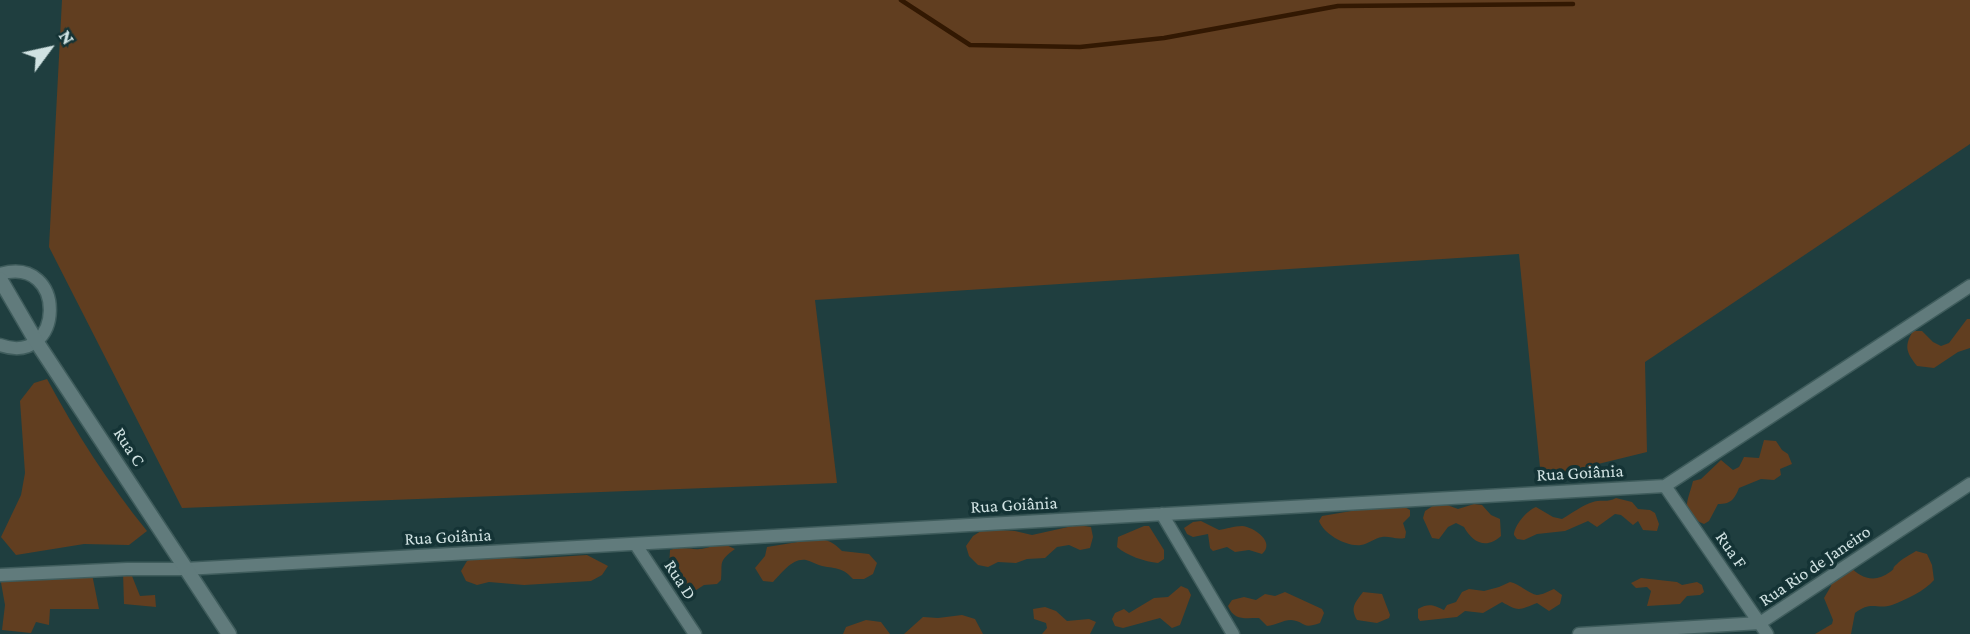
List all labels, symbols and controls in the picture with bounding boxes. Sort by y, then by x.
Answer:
north arrow [14,14,84,84]
text: N [55,26,79,48]
street label: Rua C [109,424,149,470]
street label: Rua Goiânia [1536,460,1624,486]
street label: Rua Goiânia [970,492,1058,518]
street label: Rua Rio de Janeiro [1755,521,1875,611]
street label: Rua Goiânia [404,524,492,550]
street label: Rua F [1711,527,1751,573]
street label: Rua D [659,556,701,604]

